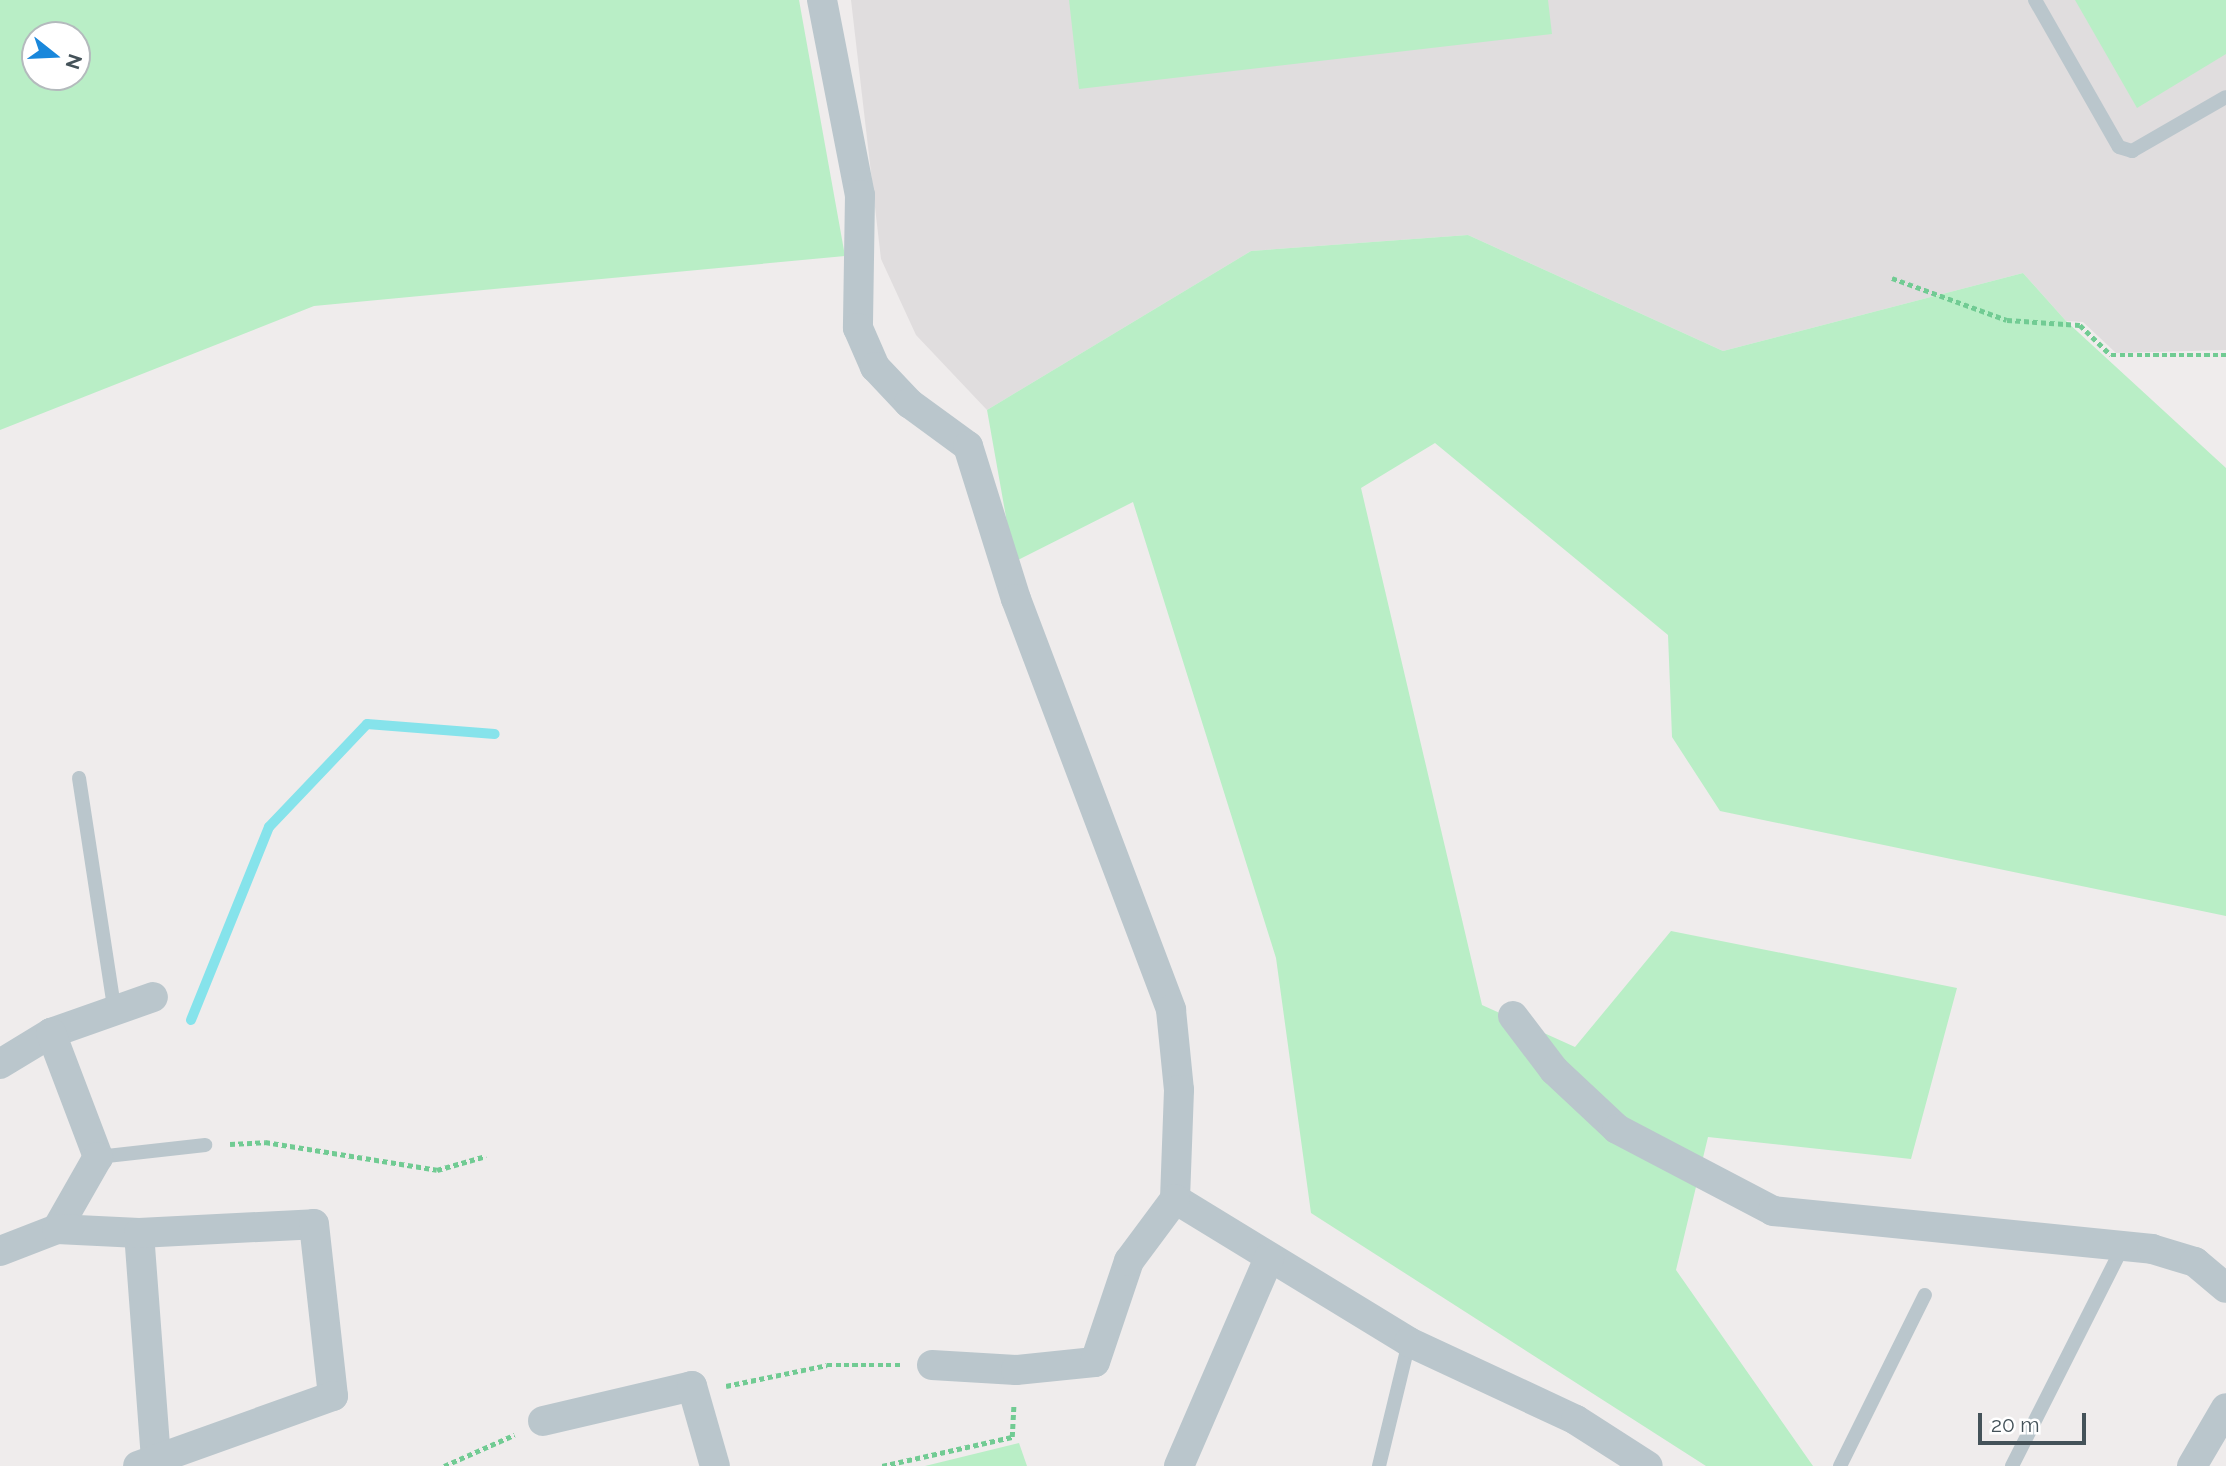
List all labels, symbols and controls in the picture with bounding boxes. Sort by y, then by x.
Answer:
north arrow [21,21,91,91]
text: N [61,52,87,72]
scale bar [1981,1400,2090,1444]
text: 20 m [1991,1412,2039,1437]

